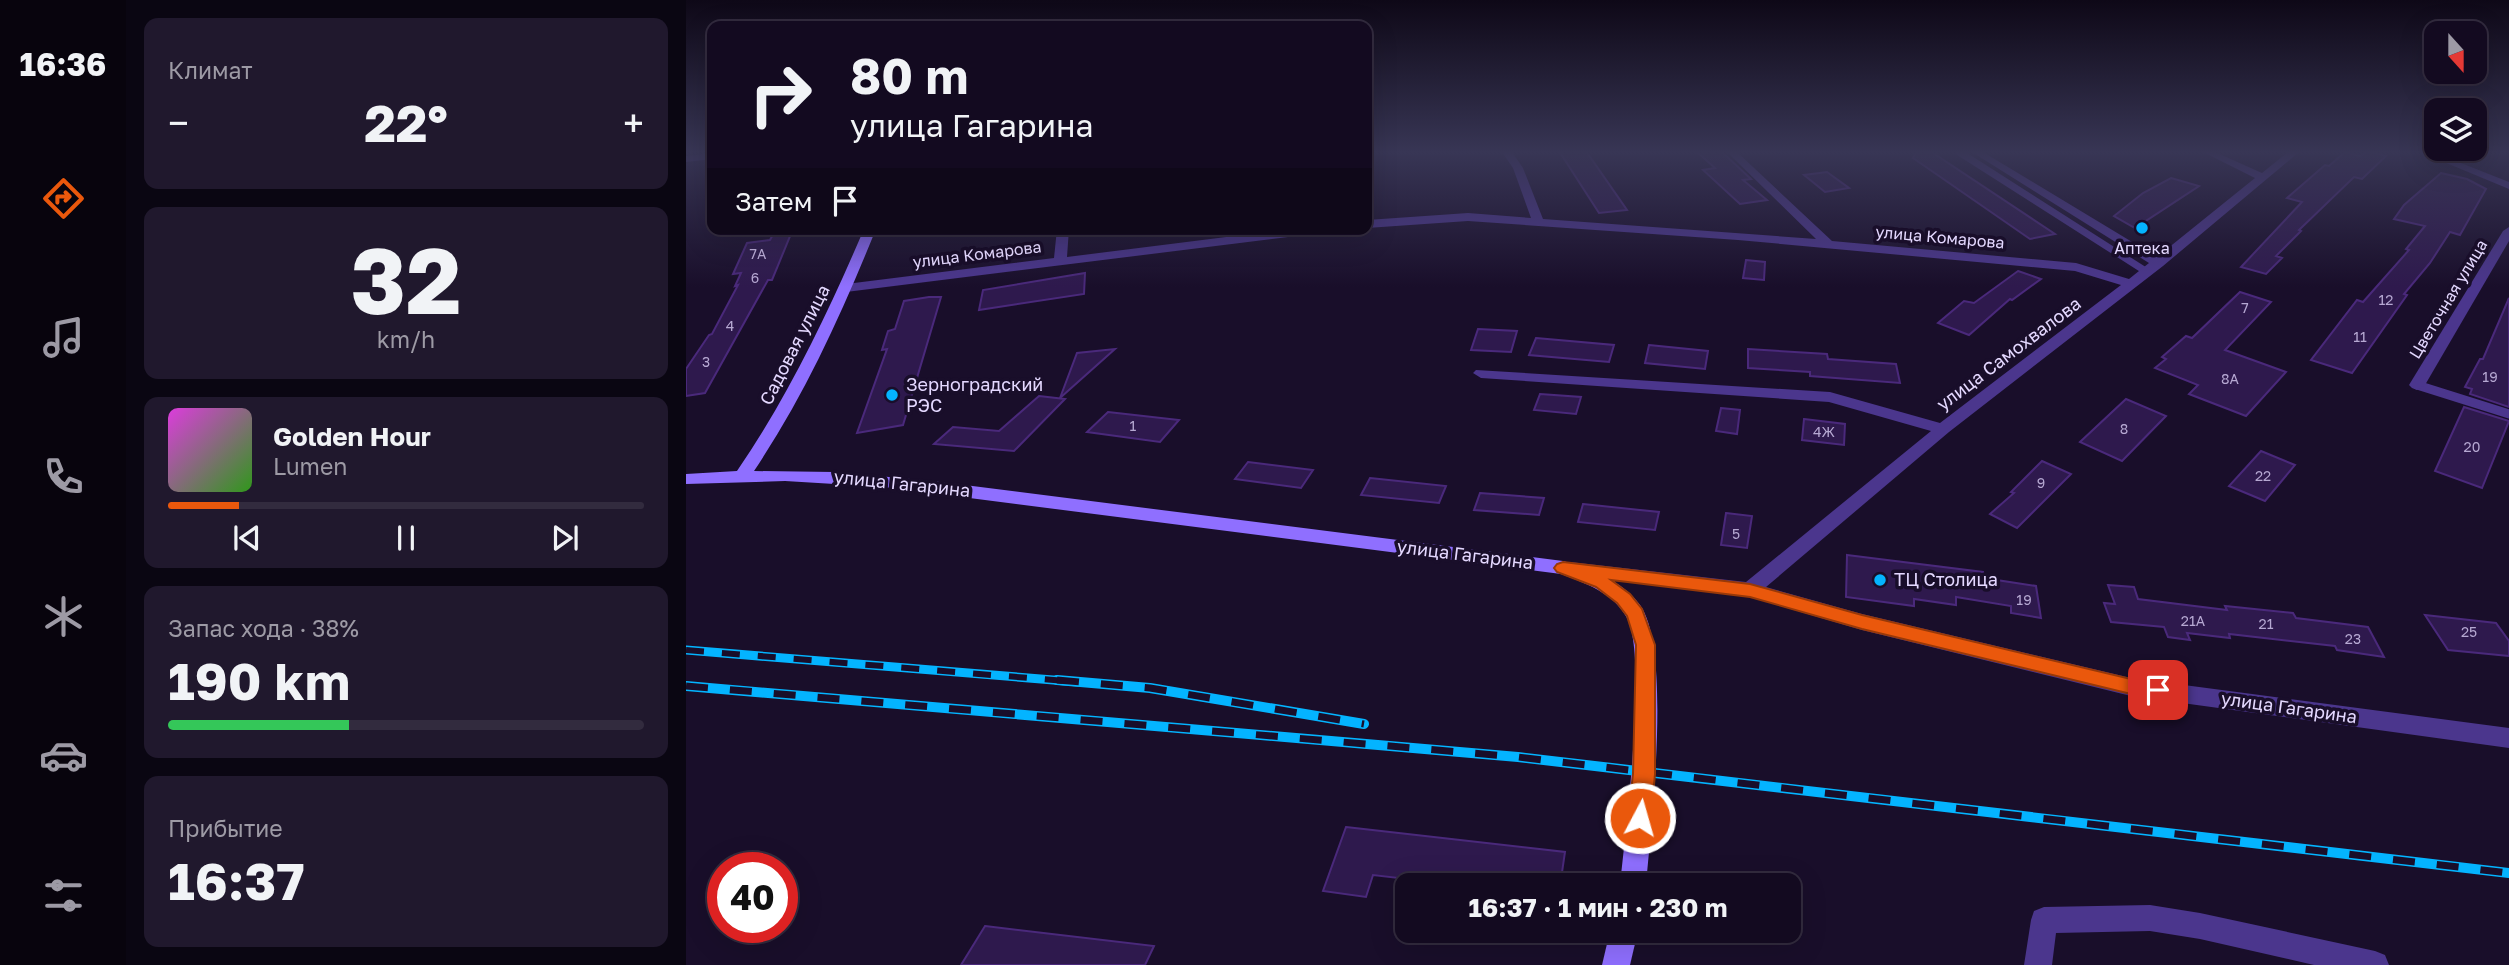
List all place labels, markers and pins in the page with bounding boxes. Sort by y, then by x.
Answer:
marker: Аптека [2134,220,2150,236]
place label: Аптека [2114,238,2170,258]
place label: Зерноградский РЭС [906,373,1043,416]
marker: Зерноградский РЭС [884,387,900,403]
place label: ТЦ Столица [1894,568,1998,590]
marker: ТЦ Столица [1872,572,1888,588]
pin [2128,660,2188,720]

